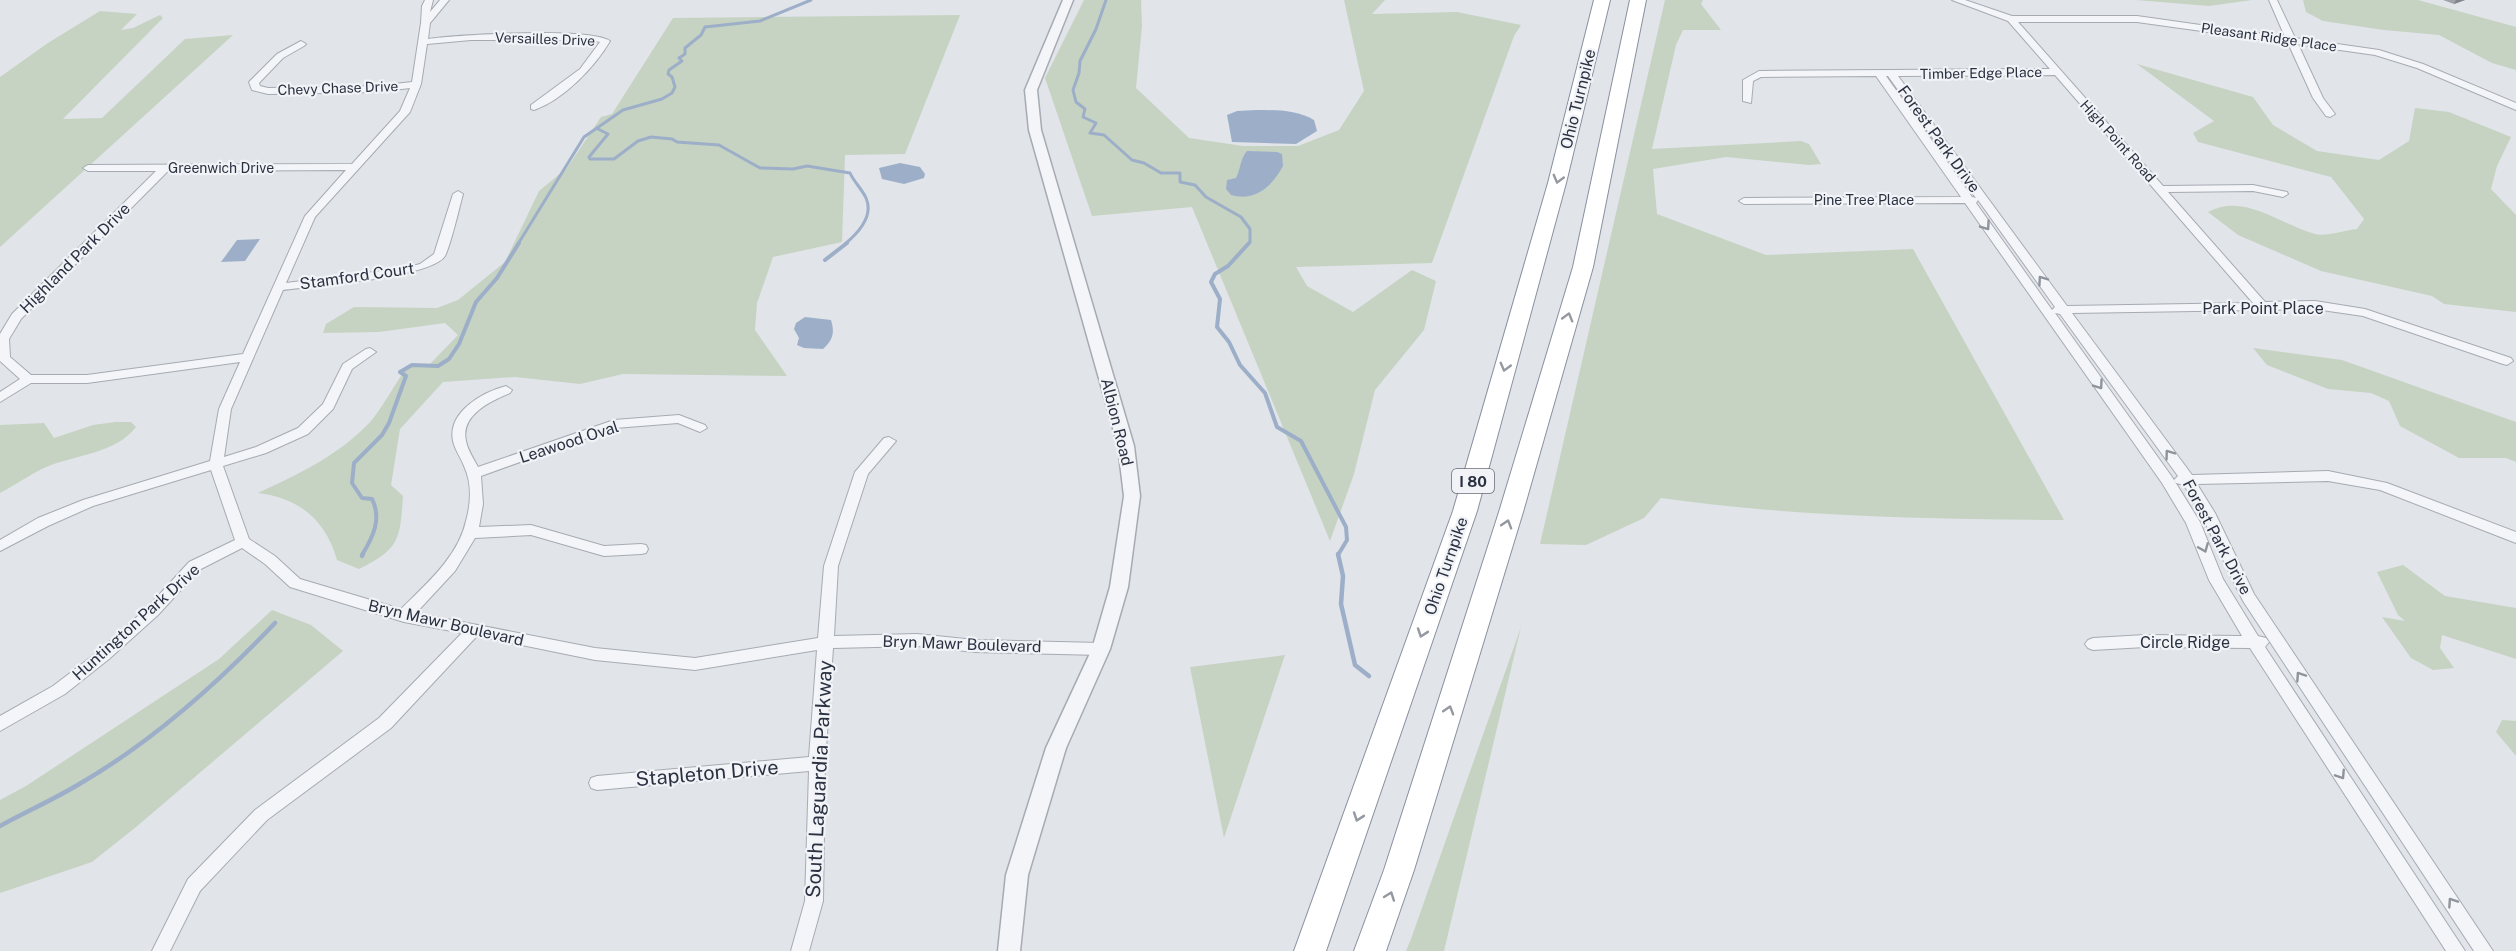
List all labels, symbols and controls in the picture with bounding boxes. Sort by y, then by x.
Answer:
street label: Pleasant Ridge Place [2200,20,2338,54]
street label: Versailles Drive [495,29,595,49]
street label: Ohio Turnpike [1556,47,1600,151]
street label: Timber Edge Place [1920,64,2042,82]
street label: Chevy Chase Drive [277,78,399,98]
street label: Forest Park Drive [1894,82,1984,196]
street label: High Point Road [2077,97,2159,185]
street label: Greenwich Drive [168,160,274,176]
one-way arrow [1552,174,1565,184]
street label: Pine Tree Place [1814,192,1914,208]
street label: Highland Park Drive [16,199,134,317]
one-way arrow [1979,219,1990,230]
street label: Stamford Court [298,259,416,293]
one-way arrow [2038,276,2049,287]
street label: Park Point Place [2202,299,2324,318]
one-way arrow [1561,312,1573,323]
one-way arrow [1500,361,1512,372]
street label: Albion Road [1097,376,1137,468]
one-way arrow [2092,378,2103,389]
street label: Leawood Oval [517,417,621,467]
one-way arrow [2165,450,2176,461]
road number: I 80 [1452,469,1494,493]
street label: Forest Park Drive [2179,476,2255,598]
street label: Ohio Turnpike [1420,514,1472,618]
one-way arrow [1500,519,1512,530]
one-way arrow [2197,542,2209,553]
street label: Huntington Park Drive [69,560,203,684]
street label: Bryn Mawr Boulevard [366,596,526,650]
one-way arrow [1417,627,1430,638]
street label: Bryn Mawr Boulevard [882,632,1042,656]
street label: Circle Ridge [2140,633,2230,652]
street label: South Laguardia Parkway [801,659,837,898]
one-way arrow [2296,672,2307,683]
one-way arrow [1442,705,1454,716]
street label: Stapleton Drive [635,755,779,791]
one-way arrow [2334,769,2346,779]
one-way arrow [1352,811,1365,822]
one-way arrow [1382,891,1395,902]
one-way arrow [2448,898,2459,909]

